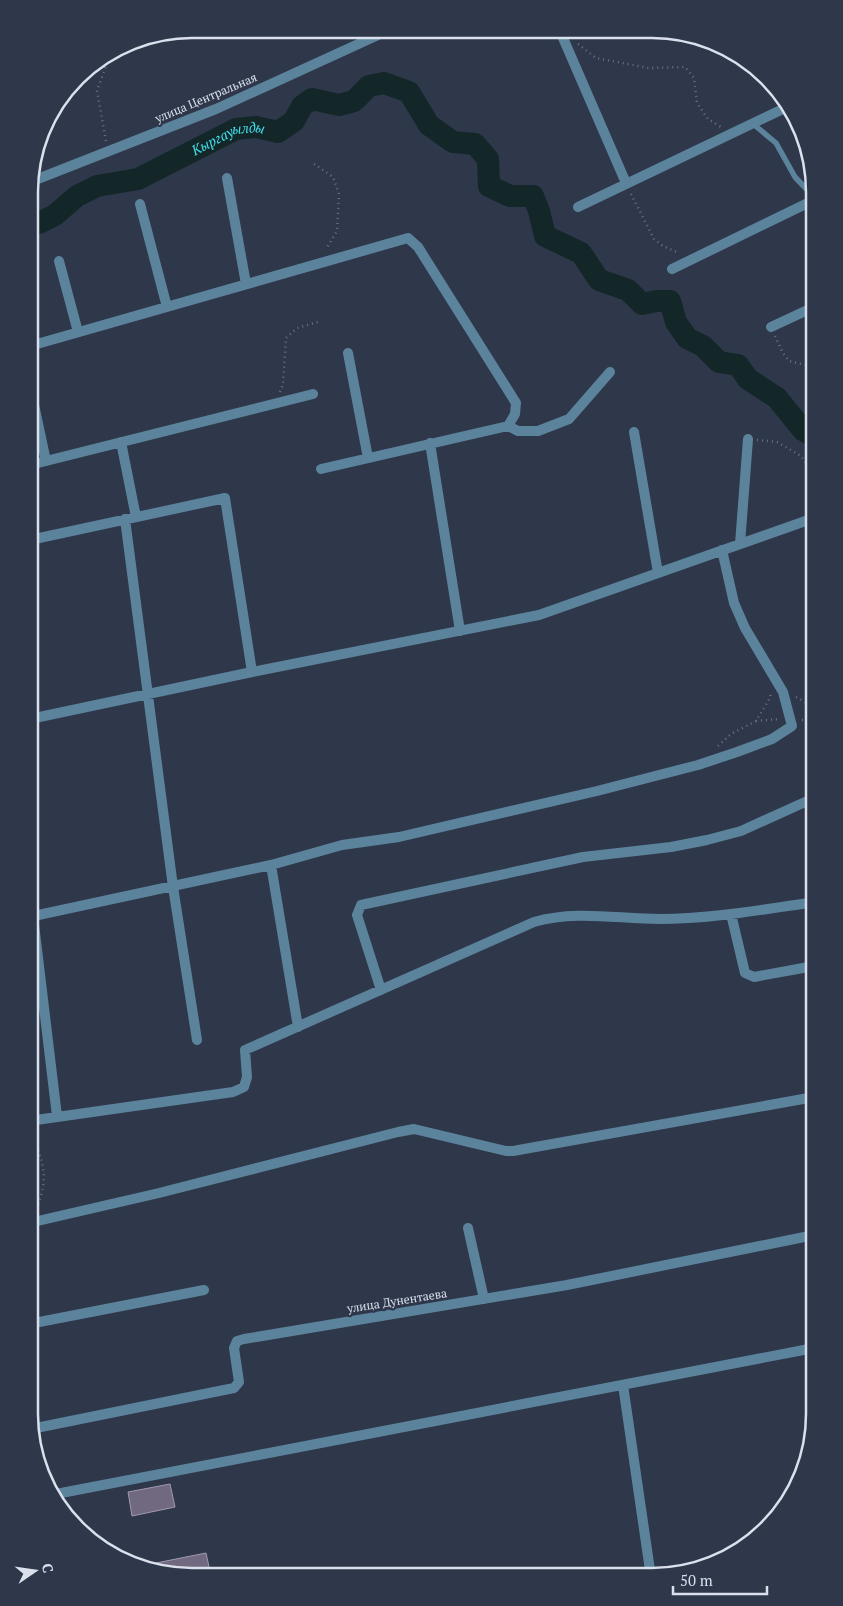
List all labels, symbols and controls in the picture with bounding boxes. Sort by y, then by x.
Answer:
street label: улица Центральная [152,69,259,126]
water label: Кыргауылды [187,117,267,160]
street label: улица Дунентаева [345,1285,448,1316]
north arrow [10,1546,60,1596]
text: С [38,1561,58,1575]
scale bar [673,1564,767,1596]
text: 50 m [680,1570,713,1590]

